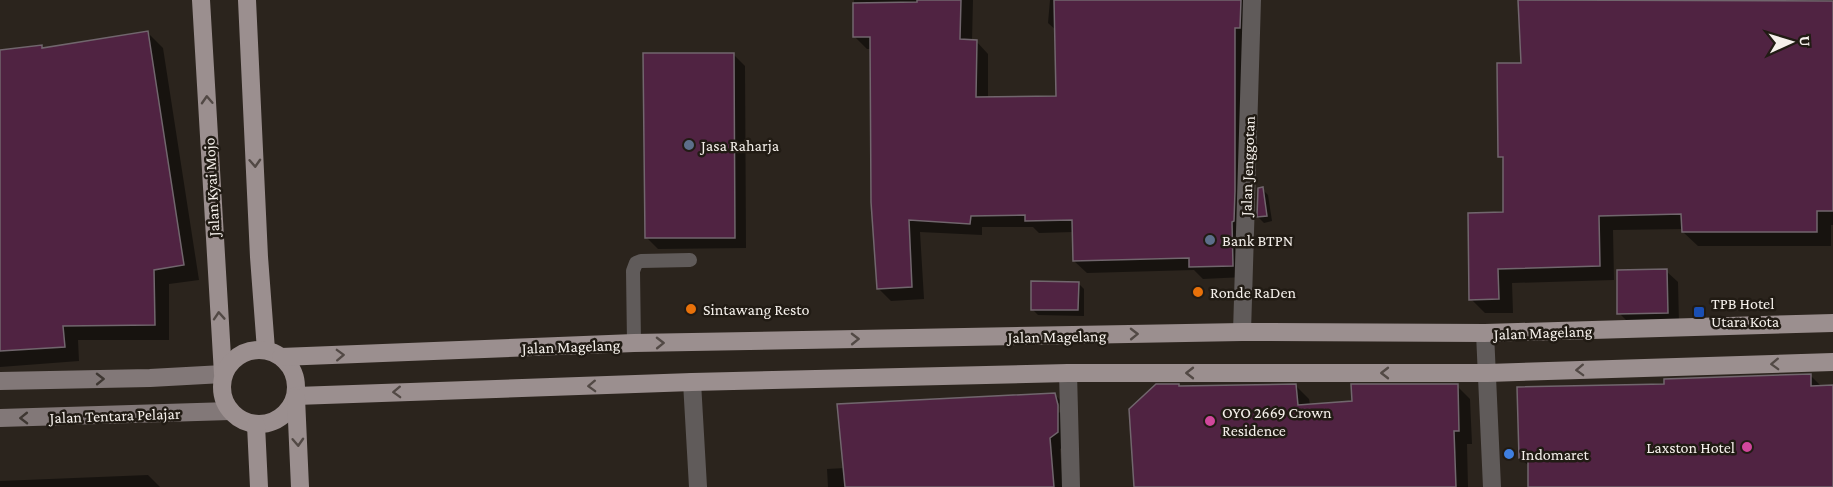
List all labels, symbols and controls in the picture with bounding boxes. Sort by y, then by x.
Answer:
north arrow [1761,12,1821,72]
text: U [1797,35,1814,47]
one-way arrow [200,96,213,105]
street label: Jalan Jenggotan [1237,115,1259,218]
street label: Jalan Kyai Mojo [200,137,224,239]
place label: Jasa Raharja [699,137,780,155]
marker: Jasa Raharja [682,138,696,152]
one-way arrow [249,159,262,168]
place label: Bank BTPN [1222,232,1293,249]
marker: Bank BTPN [1203,233,1217,247]
place label: Ronde RaDen [1210,284,1297,301]
marker: Ronde RaDen [1191,285,1205,299]
place label: TPB Hotel Utara Kota [1711,295,1780,330]
place label: Sintawang Resto [703,301,809,319]
marker: Sintawang Resto [684,302,698,316]
marker: TPB Hotel Utara Kota [1692,305,1706,319]
one-way arrow [213,311,226,320]
street label: Jalan Magelang [1491,322,1593,344]
street label: Jalan Magelang [1006,327,1107,347]
one-way arrow [1130,328,1139,340]
one-way arrow [851,333,860,345]
street label: Jalan Magelang [519,336,621,358]
one-way arrow [656,336,665,349]
one-way arrow [335,349,344,361]
one-way arrow [1770,357,1779,370]
one-way arrow [1575,364,1584,376]
one-way arrow [1185,367,1194,379]
one-way arrow [1380,367,1389,379]
one-way arrow [96,373,105,385]
one-way arrow [587,380,596,392]
one-way arrow [392,386,401,399]
place label: OYO 2669 Crown Residence [1222,404,1332,439]
street label: Jalan Tentara Pelajar [47,405,181,427]
one-way arrow [20,411,29,424]
marker: OYO 2669 Crown Residence [1203,414,1217,428]
one-way arrow [291,437,304,446]
place label: Laxston Hotel [1646,439,1735,456]
marker: Laxston Hotel [1740,440,1754,454]
place label: Indomaret [1521,446,1589,463]
marker: Indomaret [1502,447,1516,461]

